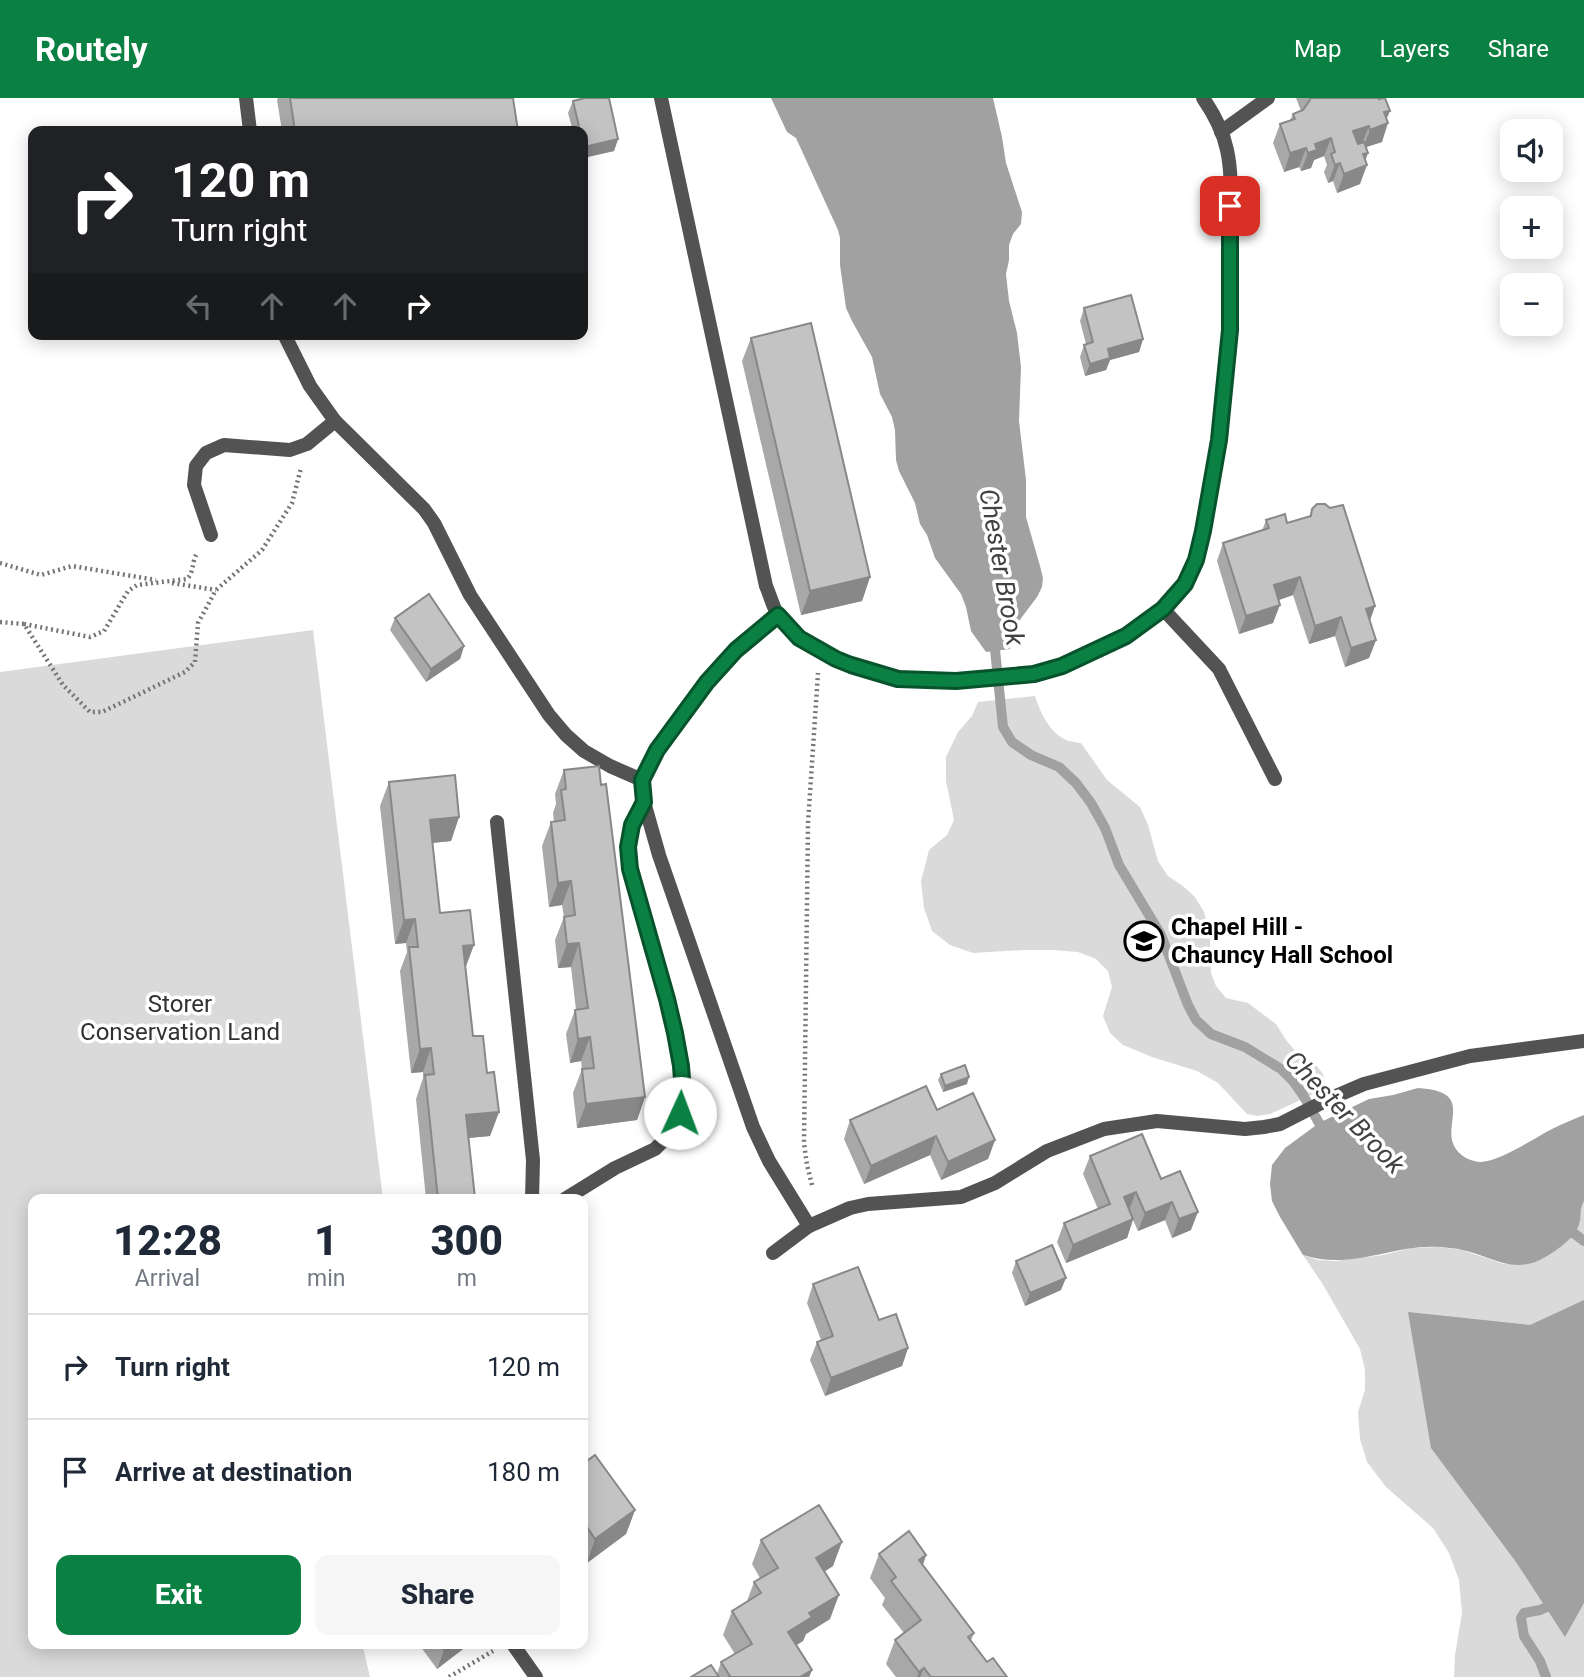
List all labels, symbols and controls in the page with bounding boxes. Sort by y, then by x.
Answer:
text: Routely [35,30,148,69]
text: Map [1294,35,1342,63]
text: Layers [1380,35,1450,63]
text: Share [1488,35,1549,63]
map controls [1500,119,1563,336]
button: sound [1500,119,1563,182]
text: 120 m [171,152,310,209]
icon: right [56,154,147,245]
pin [1200,176,1260,236]
icon: arrive [1211,187,1249,225]
button: + [1500,196,1563,259]
text: Turn right [171,211,307,249]
button: − [1500,273,1563,336]
icon: left [180,287,218,325]
icon: ahead [253,287,291,325]
icon: ahead [326,287,364,325]
icon: right [399,287,437,325]
water label: Chester Brook [973,486,1031,649]
place label: Chapel Hill - Chauncy Hall School [1171,913,1393,969]
school or university icon: Chapel Hill - Chauncy Hall School [1123,920,1165,962]
park label: Storer Conservation Land [80,990,280,1046]
water label: Chester Brook [1279,1044,1412,1180]
position arrow [643,1076,717,1150]
text: 12:28 [113,1216,222,1265]
text: 1 [314,1216,338,1265]
text: 300 [430,1216,503,1265]
text: Arrival [135,1265,200,1292]
text: min [307,1265,345,1292]
text: m [457,1265,477,1292]
icon: right [56,1348,94,1386]
text: Turn right [115,1352,230,1382]
text: 120 m [487,1352,560,1382]
icon: arrive [56,1453,94,1491]
text: Arrive at destination [115,1457,352,1487]
text: 180 m [487,1457,560,1487]
button: Exit [56,1555,301,1635]
button: Share [315,1555,560,1635]

